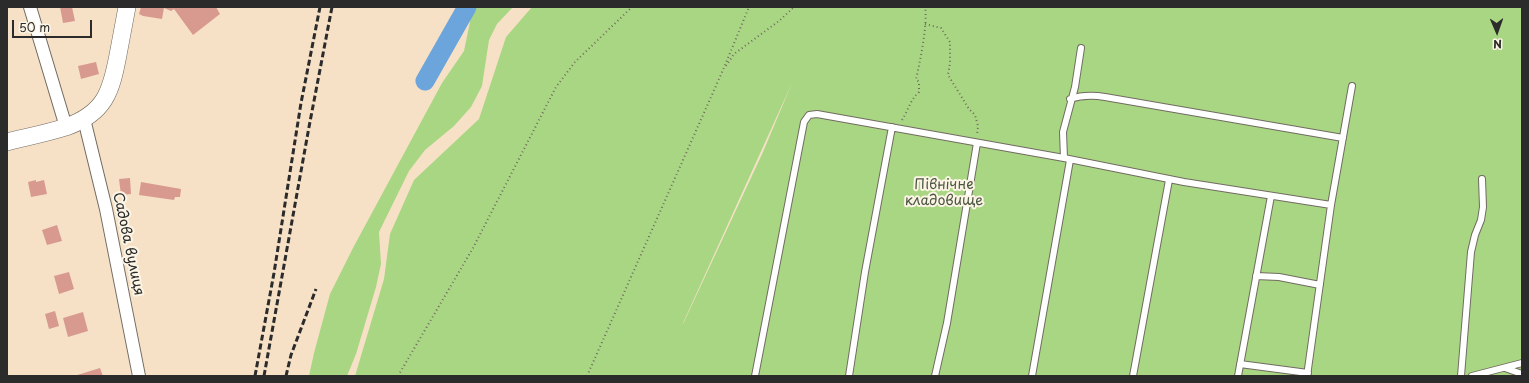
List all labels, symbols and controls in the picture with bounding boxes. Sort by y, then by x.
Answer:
scale bar [14,12,94,38]
north arrow [1477,12,1517,52]
text: 50 m [19,18,50,36]
text: N [1493,36,1502,53]
park label: Північне кладовище [905,177,983,210]
street label: Садова вулиця [109,191,147,297]

